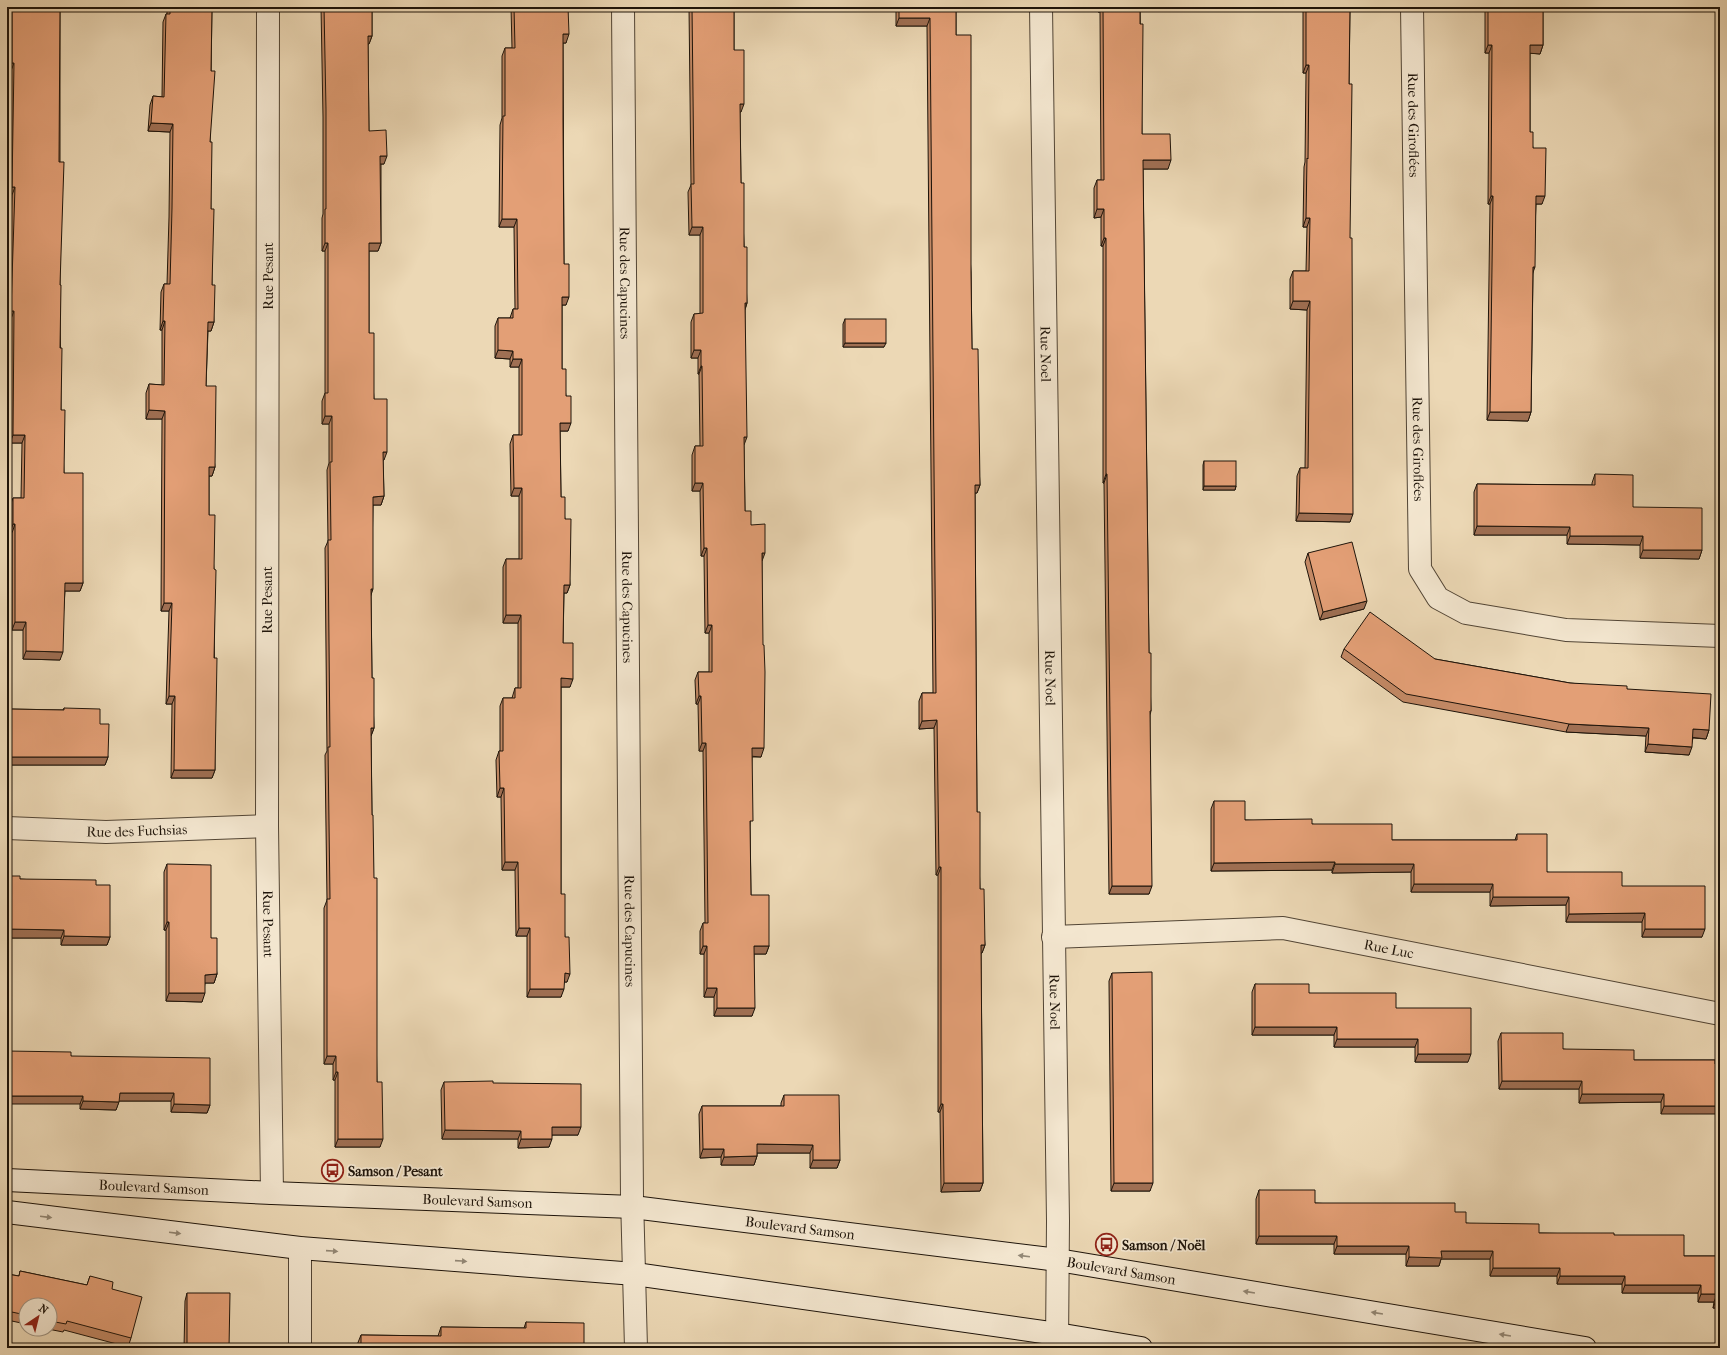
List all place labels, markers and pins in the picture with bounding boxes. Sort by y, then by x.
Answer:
bus stop icon: Samson / Pesant [319,1158,345,1184]
place label: Samson / Pesant [348,1163,444,1180]
bus stop icon: Samson / Noël [1093,1232,1119,1258]
place label: Samson / Noël [1122,1237,1205,1254]

